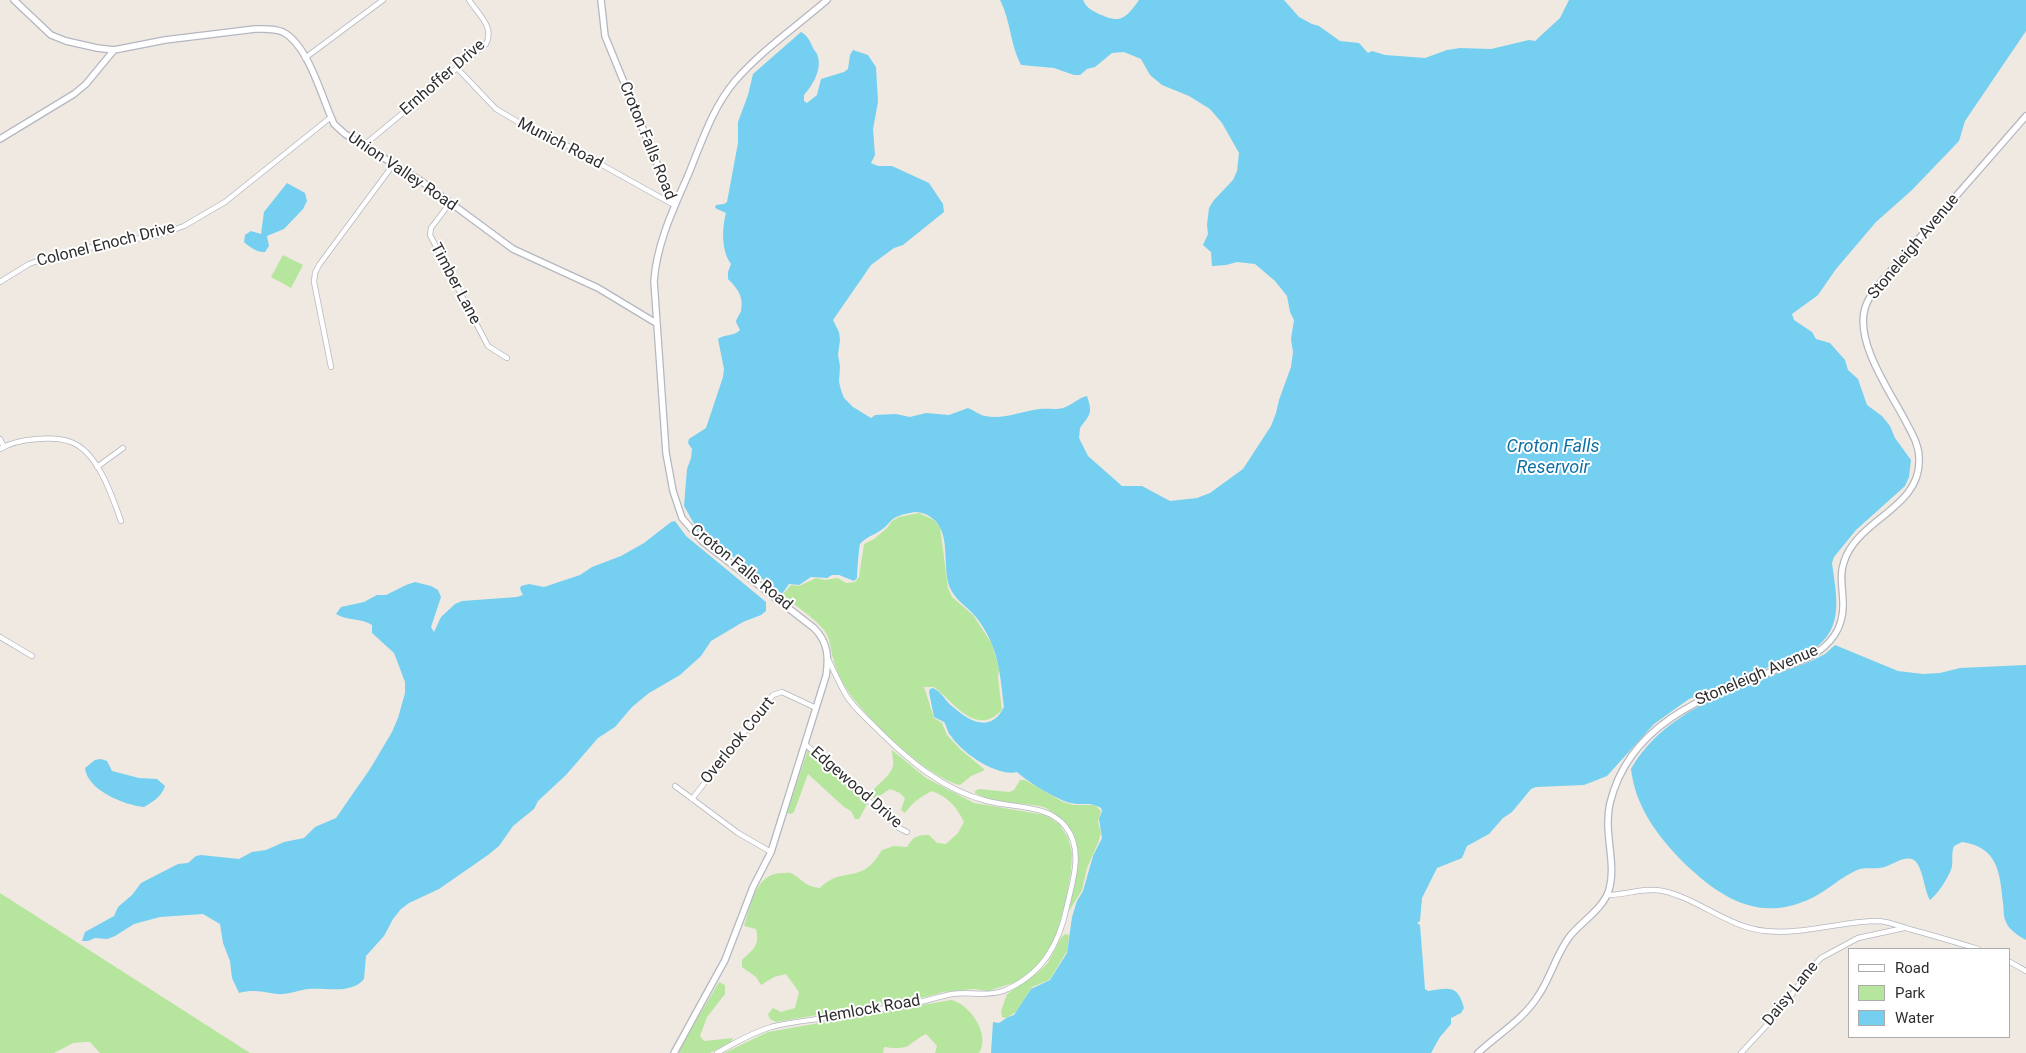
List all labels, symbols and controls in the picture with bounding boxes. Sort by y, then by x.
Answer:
street label: Ernhoffer Drive [397,36,489,120]
street label: Croton Falls Road [615,79,679,203]
street label: Munich Road [514,114,606,174]
street label: Union Valley Road [344,128,460,216]
street label: Stoneleigh Avenue [1864,191,1964,303]
street label: Colonel Enoch Drive [35,219,177,271]
street label: Timber Lane [426,240,484,328]
water label: Croton Falls Reservoir [1507,436,1599,478]
street label: Croton Falls Road [686,521,796,615]
street label: Stoneleigh Avenue [1693,641,1821,711]
street label: Overlook Court [697,694,779,788]
street label: Edgewood Drive [806,743,906,833]
legend [1848,948,2011,1038]
street label: Daisy Lane [1759,958,1823,1030]
text: Road [1895,959,1929,977]
text: Park [1895,984,1925,1002]
street label: Hemlock Road [816,992,922,1028]
text: Water [1895,1009,1934,1027]

